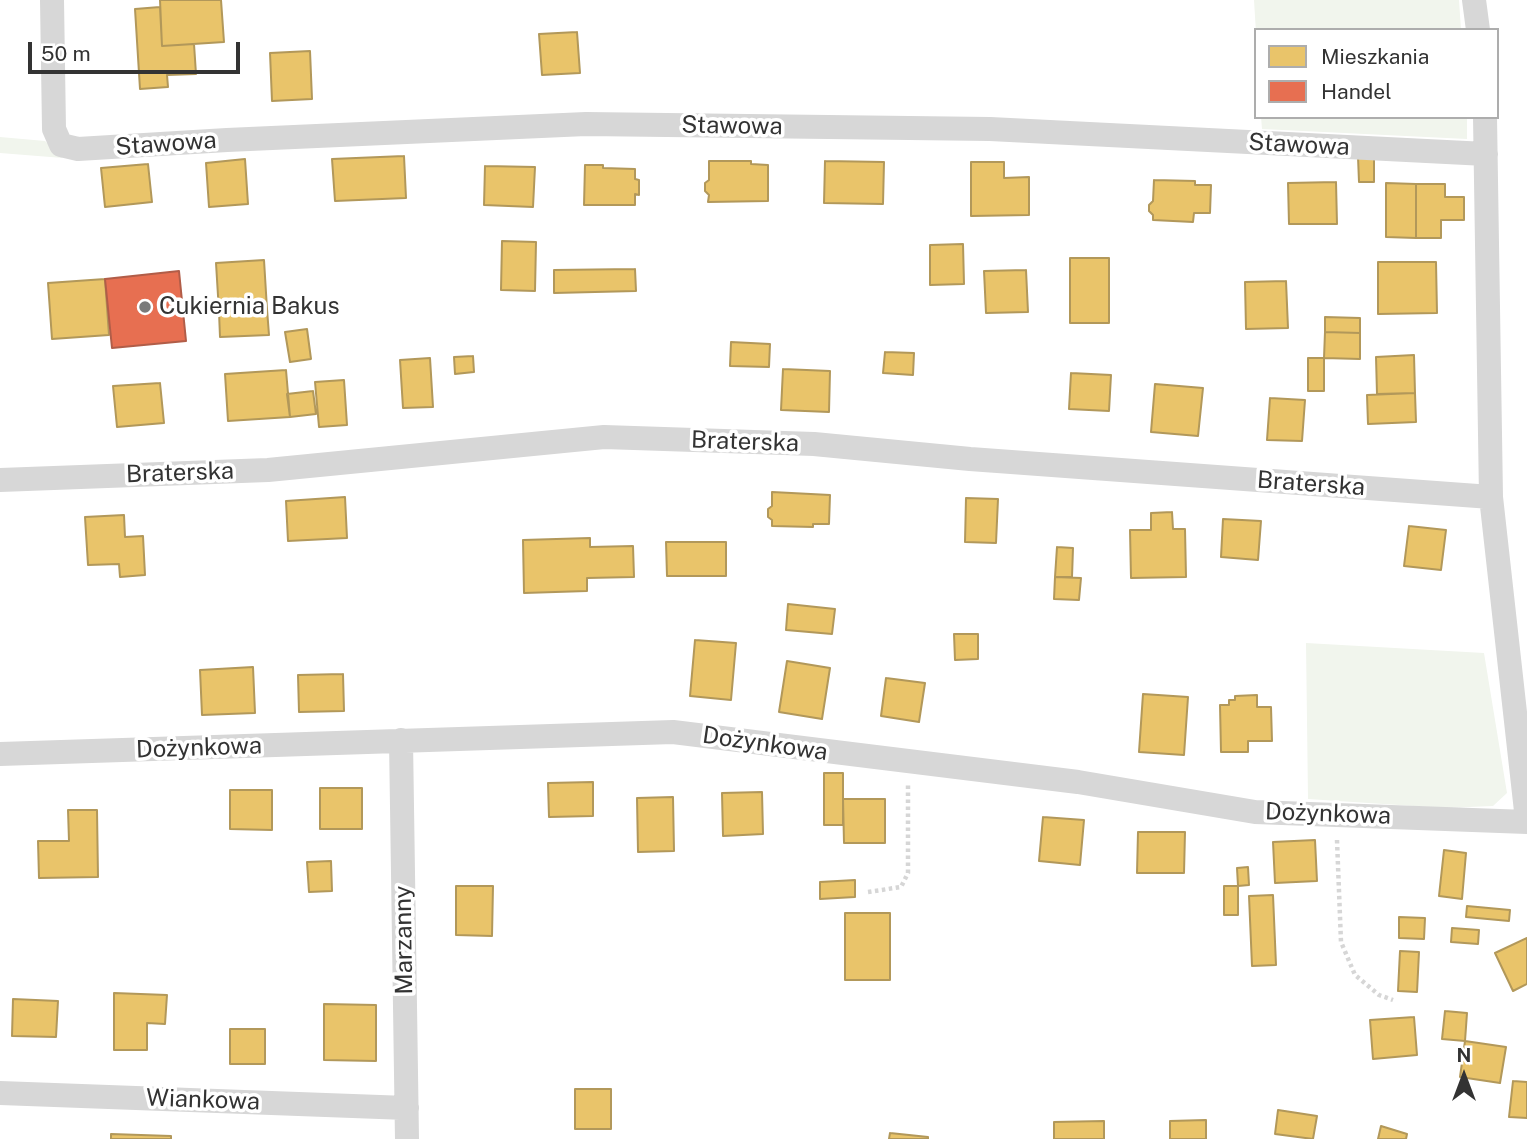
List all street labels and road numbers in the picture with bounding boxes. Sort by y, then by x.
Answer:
street label: Stawowa [681,111,783,141]
street label: Stawowa [114,126,218,162]
street label: Stawowa [1248,128,1350,162]
street label: Braterska [690,426,800,458]
street label: Braterska [125,457,235,489]
street label: Braterska [1256,466,1366,502]
street label: Dożynkowa [701,721,829,767]
street label: Dożynkowa [136,731,262,765]
street label: Dożynkowa [1265,797,1391,831]
street label: Marzanny [389,885,419,995]
street label: Wiankowa [146,1084,260,1116]

